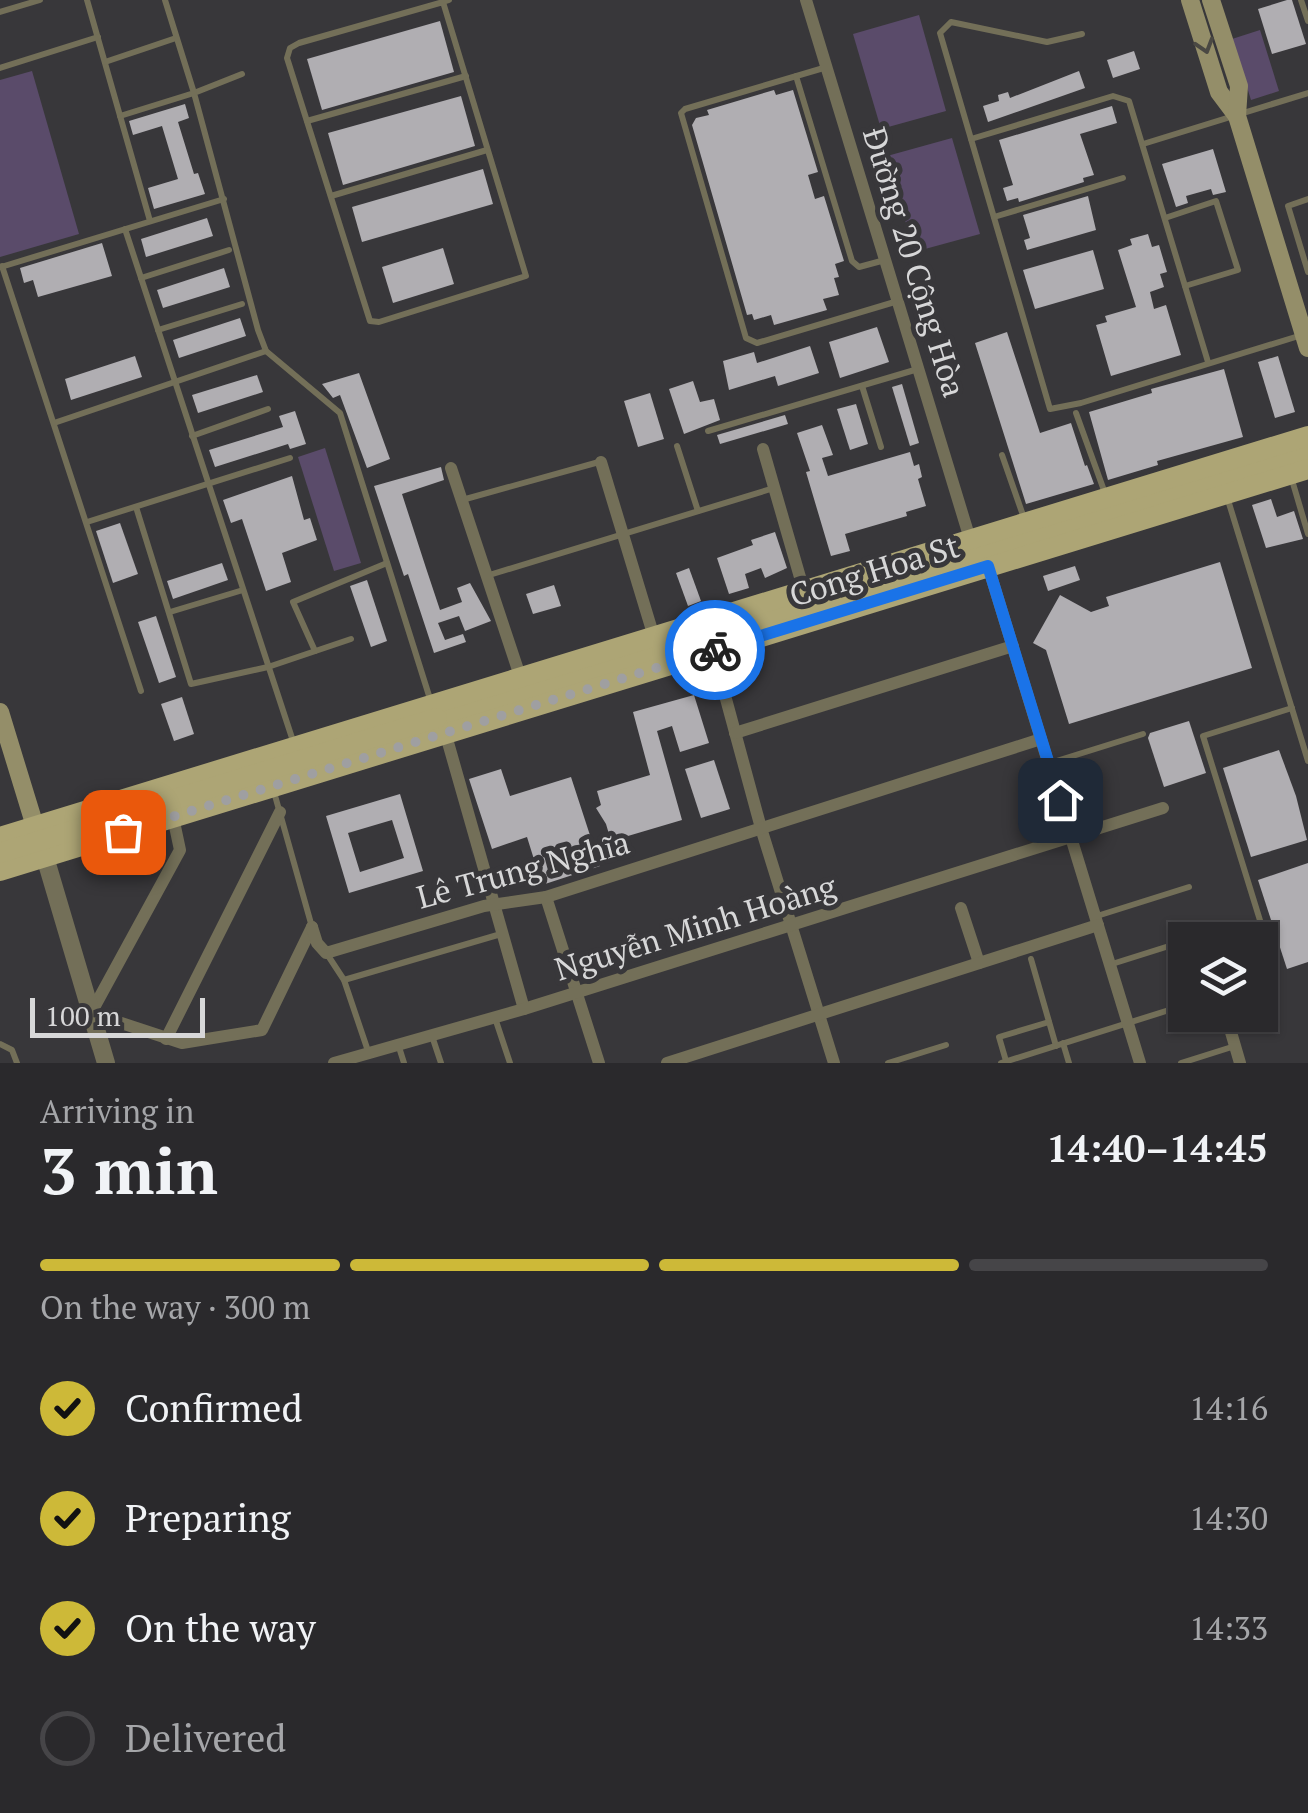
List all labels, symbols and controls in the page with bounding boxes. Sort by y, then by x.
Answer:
one-way arrow [1193,37,1213,54]
street label: Đường 20 Cộng Hòa [854,122,976,402]
street label: Cong Hoa St [784,524,964,616]
courier [665,600,765,700]
icon: bike [688,623,743,678]
pin [1018,758,1103,843]
icon: home [1033,773,1088,828]
pin [81,790,166,875]
icon: bag [96,805,151,860]
street label: Lê Trung Nghĩa [412,820,634,918]
street label: Nguyễn Minh Hoàng [549,864,842,990]
map controls [1168,922,1278,1032]
button: layers [1168,922,1278,1032]
scale bar [30,993,205,1038]
text: 100 m [45,997,121,1034]
text: Arriving in [40,1090,194,1132]
text: 14:40–14:45 [1046,1123,1268,1173]
text: 3 min [40,1126,218,1213]
text: On the way · 300 m [40,1286,310,1328]
icon: check [40,1381,95,1436]
text: Confirmed [125,1383,303,1433]
text: 14:16 [1189,1387,1268,1429]
icon: check [40,1491,95,1546]
text: Preparing [125,1493,291,1543]
text: 14:30 [1189,1497,1268,1539]
icon: check [40,1601,95,1656]
text: On the way [125,1603,316,1653]
text: 14:33 [1189,1607,1268,1649]
text: Delivered [125,1713,286,1763]

